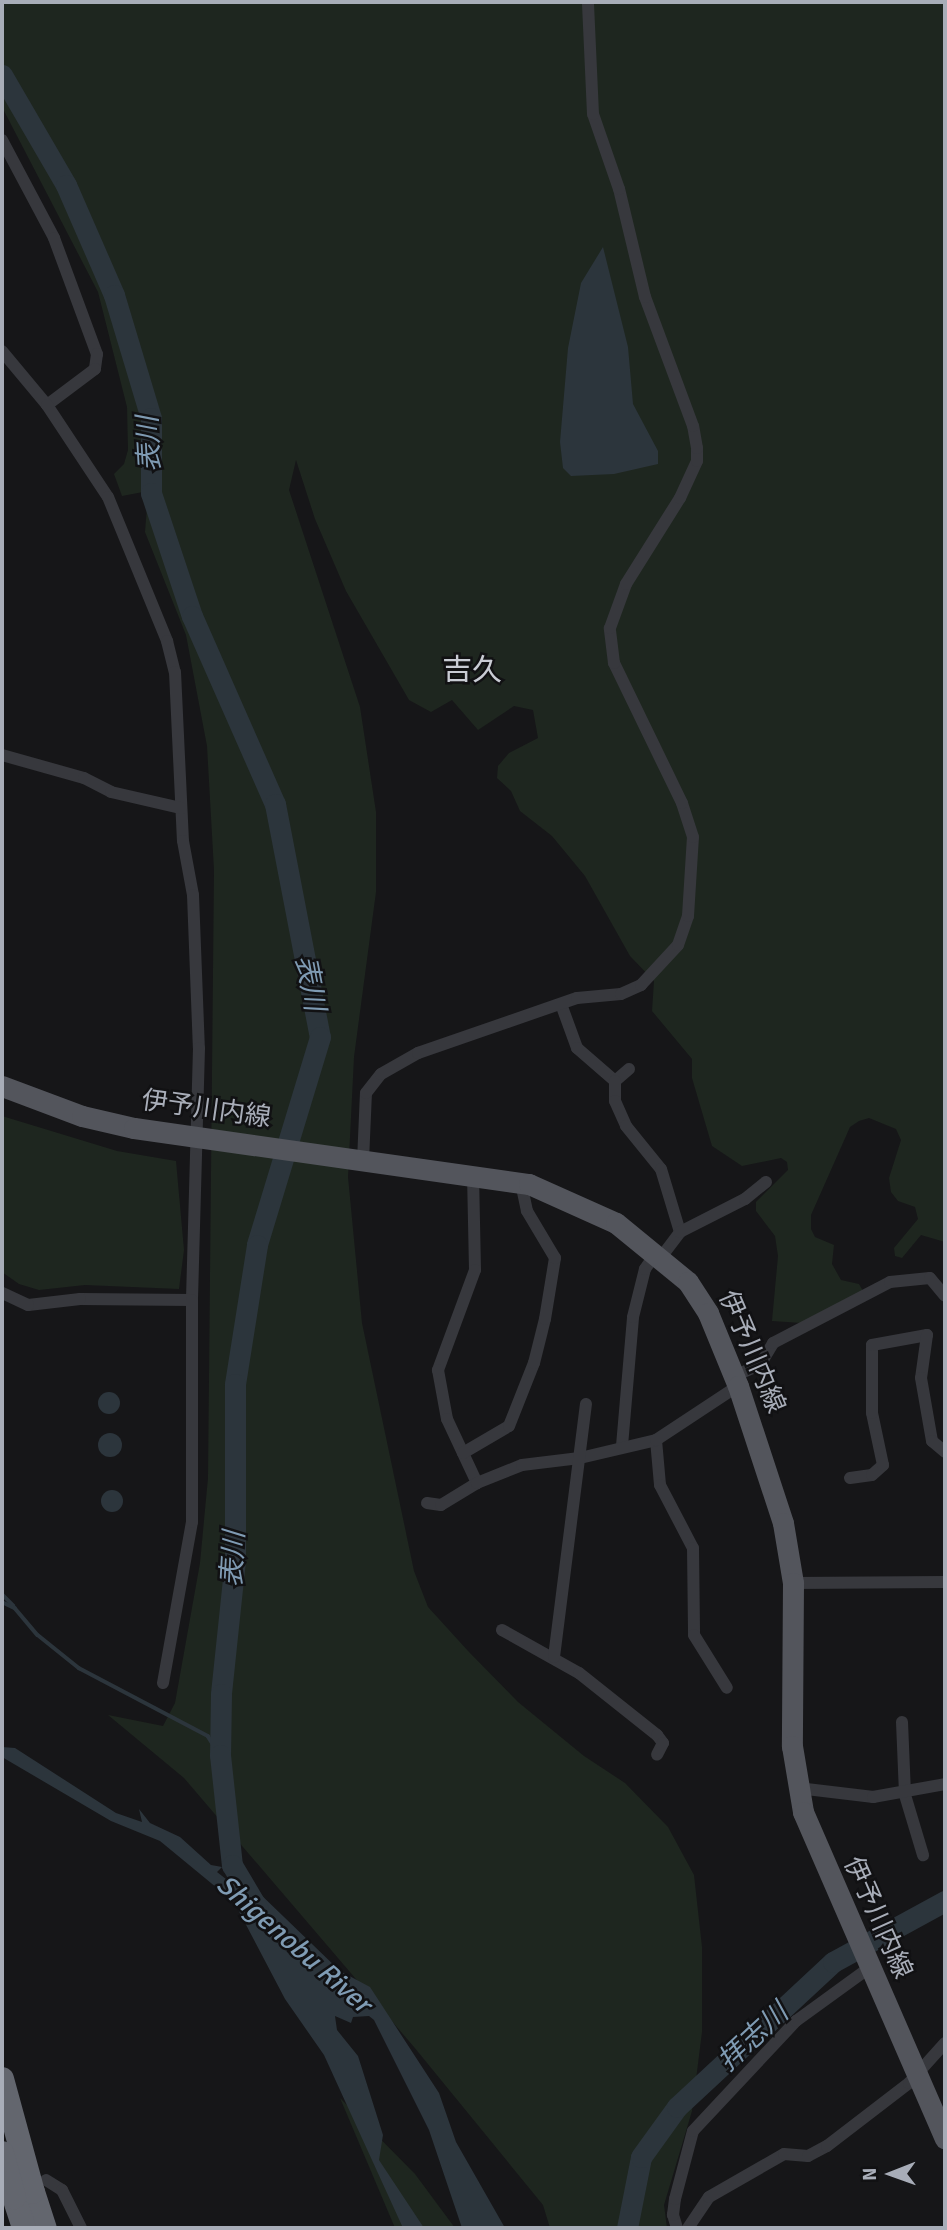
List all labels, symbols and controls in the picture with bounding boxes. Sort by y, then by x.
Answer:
water label: 表川 [131,415,167,473]
district label: 吉久 [442,653,502,689]
water label: 表川 [288,952,332,1014]
street label: 伊予川内線 [139,1086,273,1134]
street label: 伊予川内線 [711,1286,791,1418]
water label: 表川 [215,1530,251,1588]
street label: 伊予川内線 [836,1852,918,1984]
water label: Shigenobu River [210,1868,378,2020]
water label: 拝志川 [711,1996,795,2078]
north arrow [856,2139,926,2209]
text: N [858,2168,882,2181]

